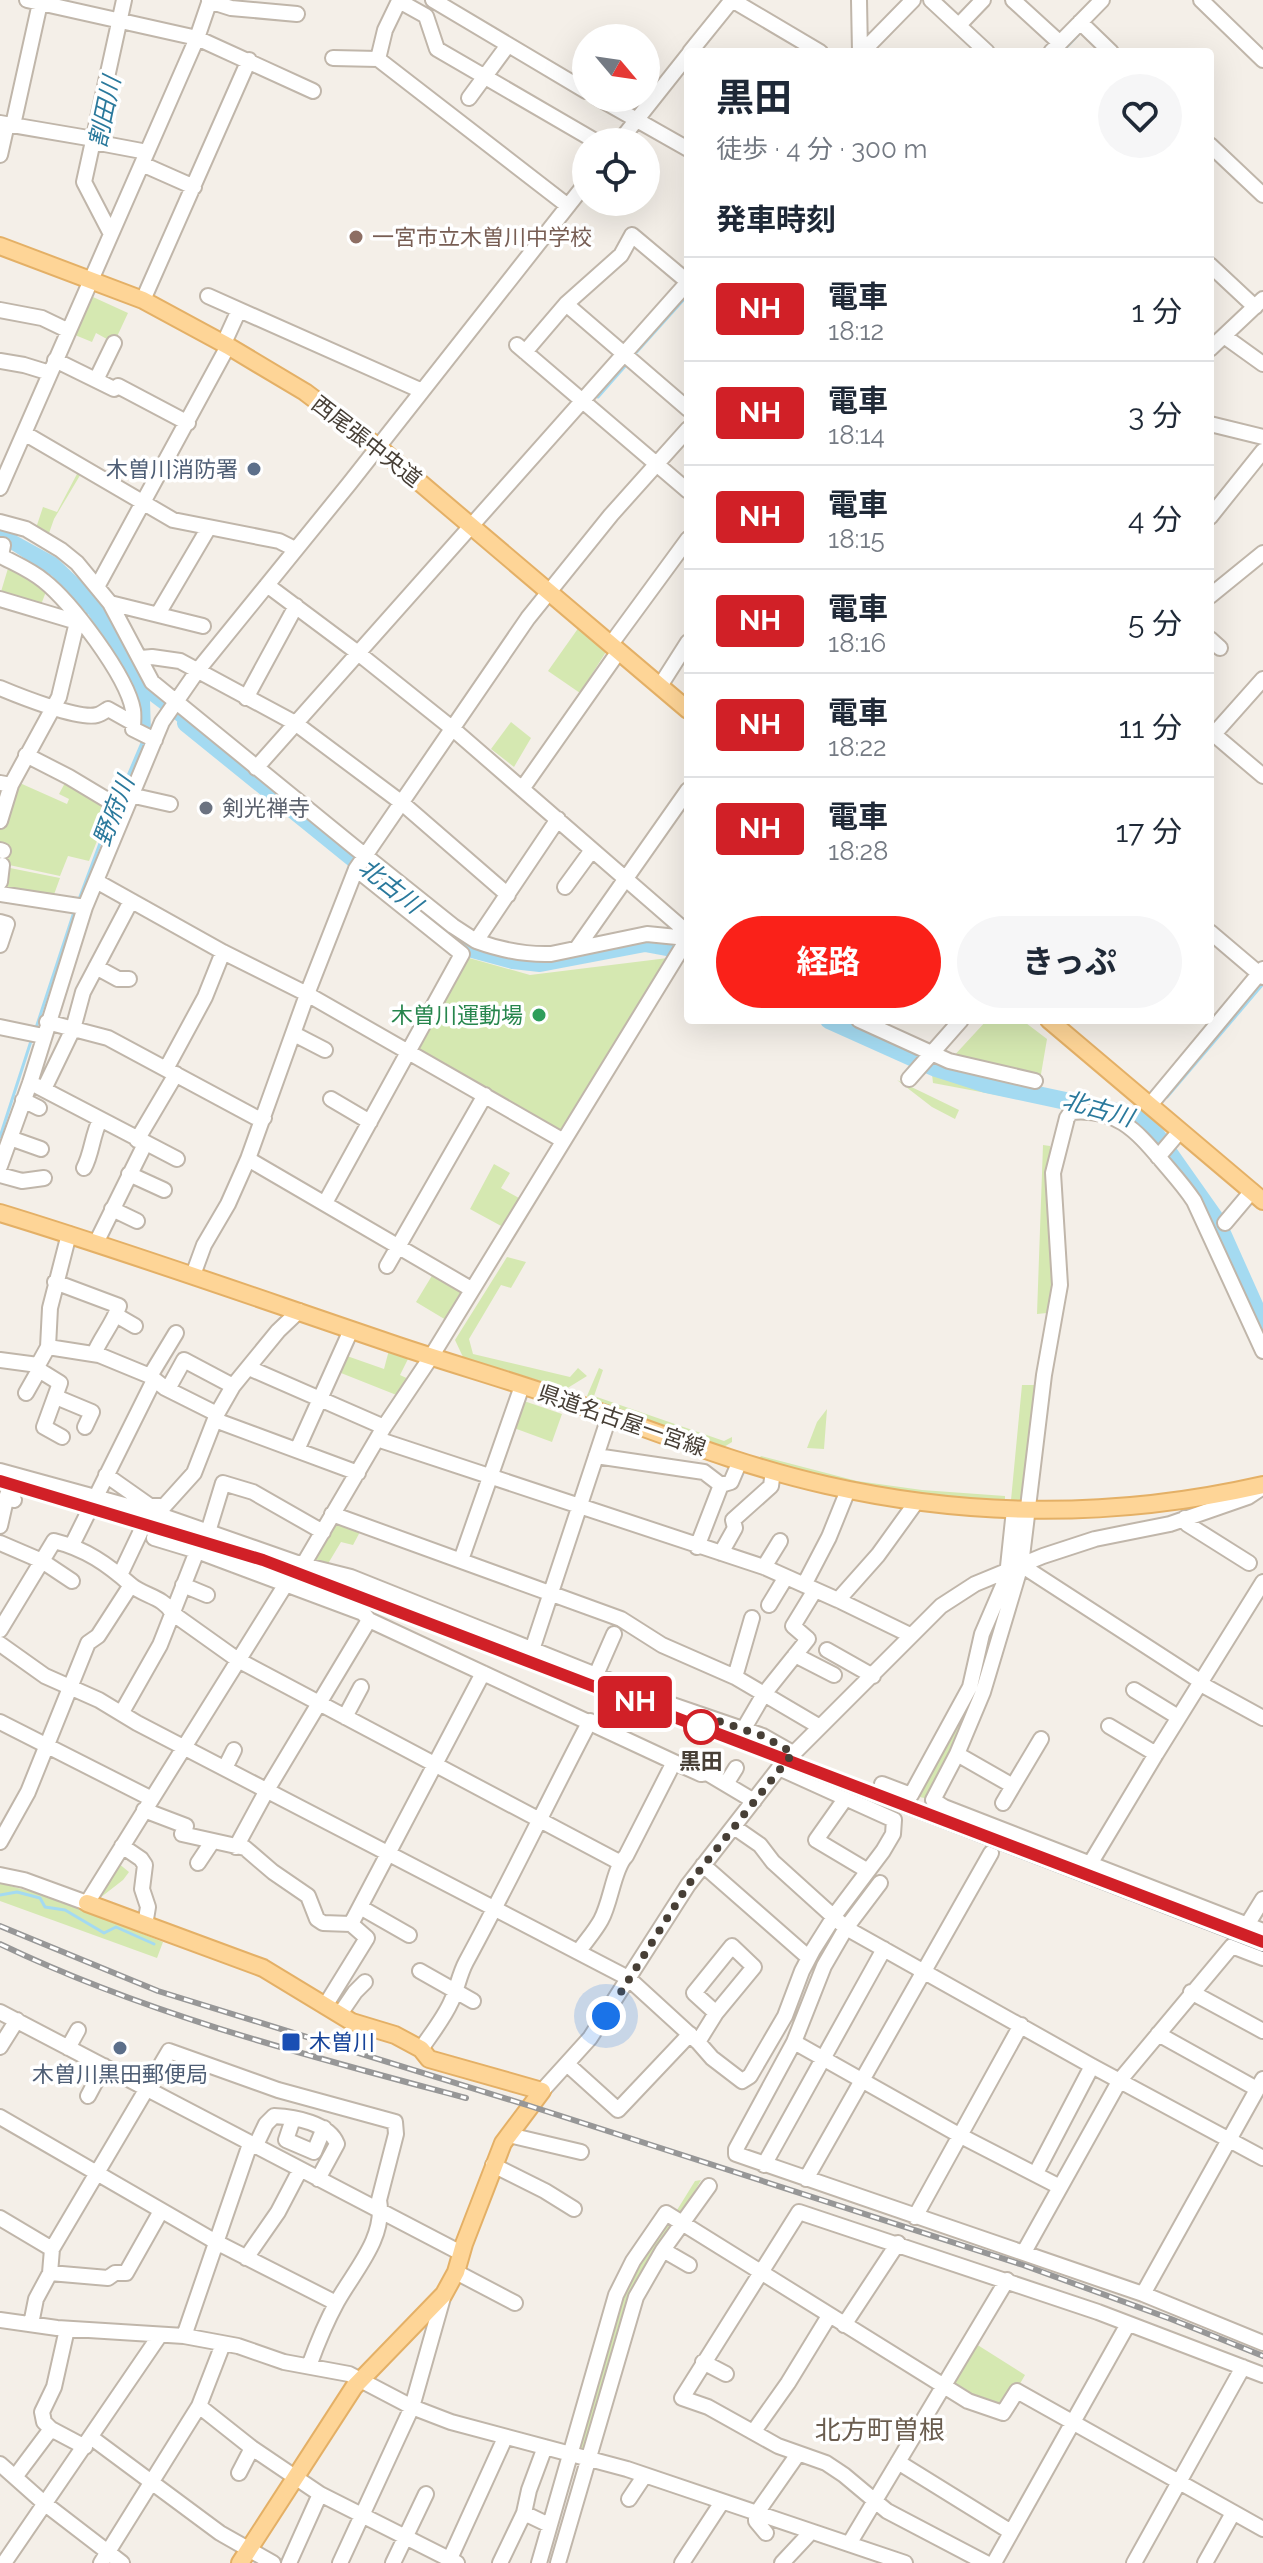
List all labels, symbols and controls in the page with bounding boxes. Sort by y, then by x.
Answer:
north arrow [572,24,660,112]
map controls [572,24,660,216]
water label: 割田川 [83,71,127,150]
button: heart [1098,74,1182,158]
text: 黒田 [716,75,792,120]
button: locate [572,128,660,216]
text: 徒歩 · 4 分 · 300 m [716,134,927,164]
text: 発車時刻 [716,202,836,237]
place label: 一宮市立木曽川中学校 [372,224,592,250]
marker: 一宮市立木曽川中学校 [347,228,365,246]
text: 電車 [828,279,888,314]
text: NH [739,292,781,325]
text: 1 分 [1132,294,1182,329]
text: 18:12 [828,316,884,346]
text: 電車 [828,383,888,418]
street label: 西尾張中央道 [307,390,427,492]
text: NH [739,396,781,429]
text: 3 分 [1128,398,1182,433]
text: 18:14 [828,420,885,450]
place label: 木曽川消防署 [106,456,238,482]
marker: 木曽川消防署 [245,460,263,478]
text: 電車 [828,487,888,522]
text: NH [739,500,781,533]
text: 4 分 [1128,502,1182,537]
text: 18:15 [828,524,885,554]
text: 電車 [828,591,888,626]
text: NH [739,604,781,637]
text: 5 分 [1128,606,1182,641]
text: 18:16 [828,628,886,658]
text: 電車 [828,695,888,730]
text: NH [739,708,781,741]
text: 11 分 [1119,710,1182,745]
text: 18:22 [828,732,887,762]
water label: 野府川 [87,769,141,850]
place label: 剣光禅寺 [222,795,310,821]
marker: 剣光禅寺 [197,799,215,817]
text: 電車 [828,799,888,834]
text: NH [739,812,781,845]
text: 17 分 [1116,814,1182,849]
text: 18:28 [828,836,888,866]
water label: 北古川 [353,852,430,921]
button: 経路 [716,916,941,1008]
button: きっぷ [957,916,1182,1008]
place label: 木曽川運動場 [391,1002,523,1028]
marker: 木曽川運動場 [530,1006,548,1024]
water label: 北古川 [1060,1085,1140,1133]
street label: 県道名古屋一宮線 [535,1379,709,1461]
line badge: NH [599,1676,671,1728]
text: NH [614,1685,656,1718]
marker: 黒田 [684,1710,718,1744]
place label: 黒田 [679,1748,723,1774]
your location [586,1996,626,2036]
place label: 木曽川 [309,2029,375,2055]
marker: 木曽川 [280,2031,302,2053]
marker: 木曽川黒田郵便局 [111,2039,129,2057]
place label: 木曽川黒田郵便局 [32,2061,208,2087]
district label: 北方町曽根 [815,2415,945,2445]

